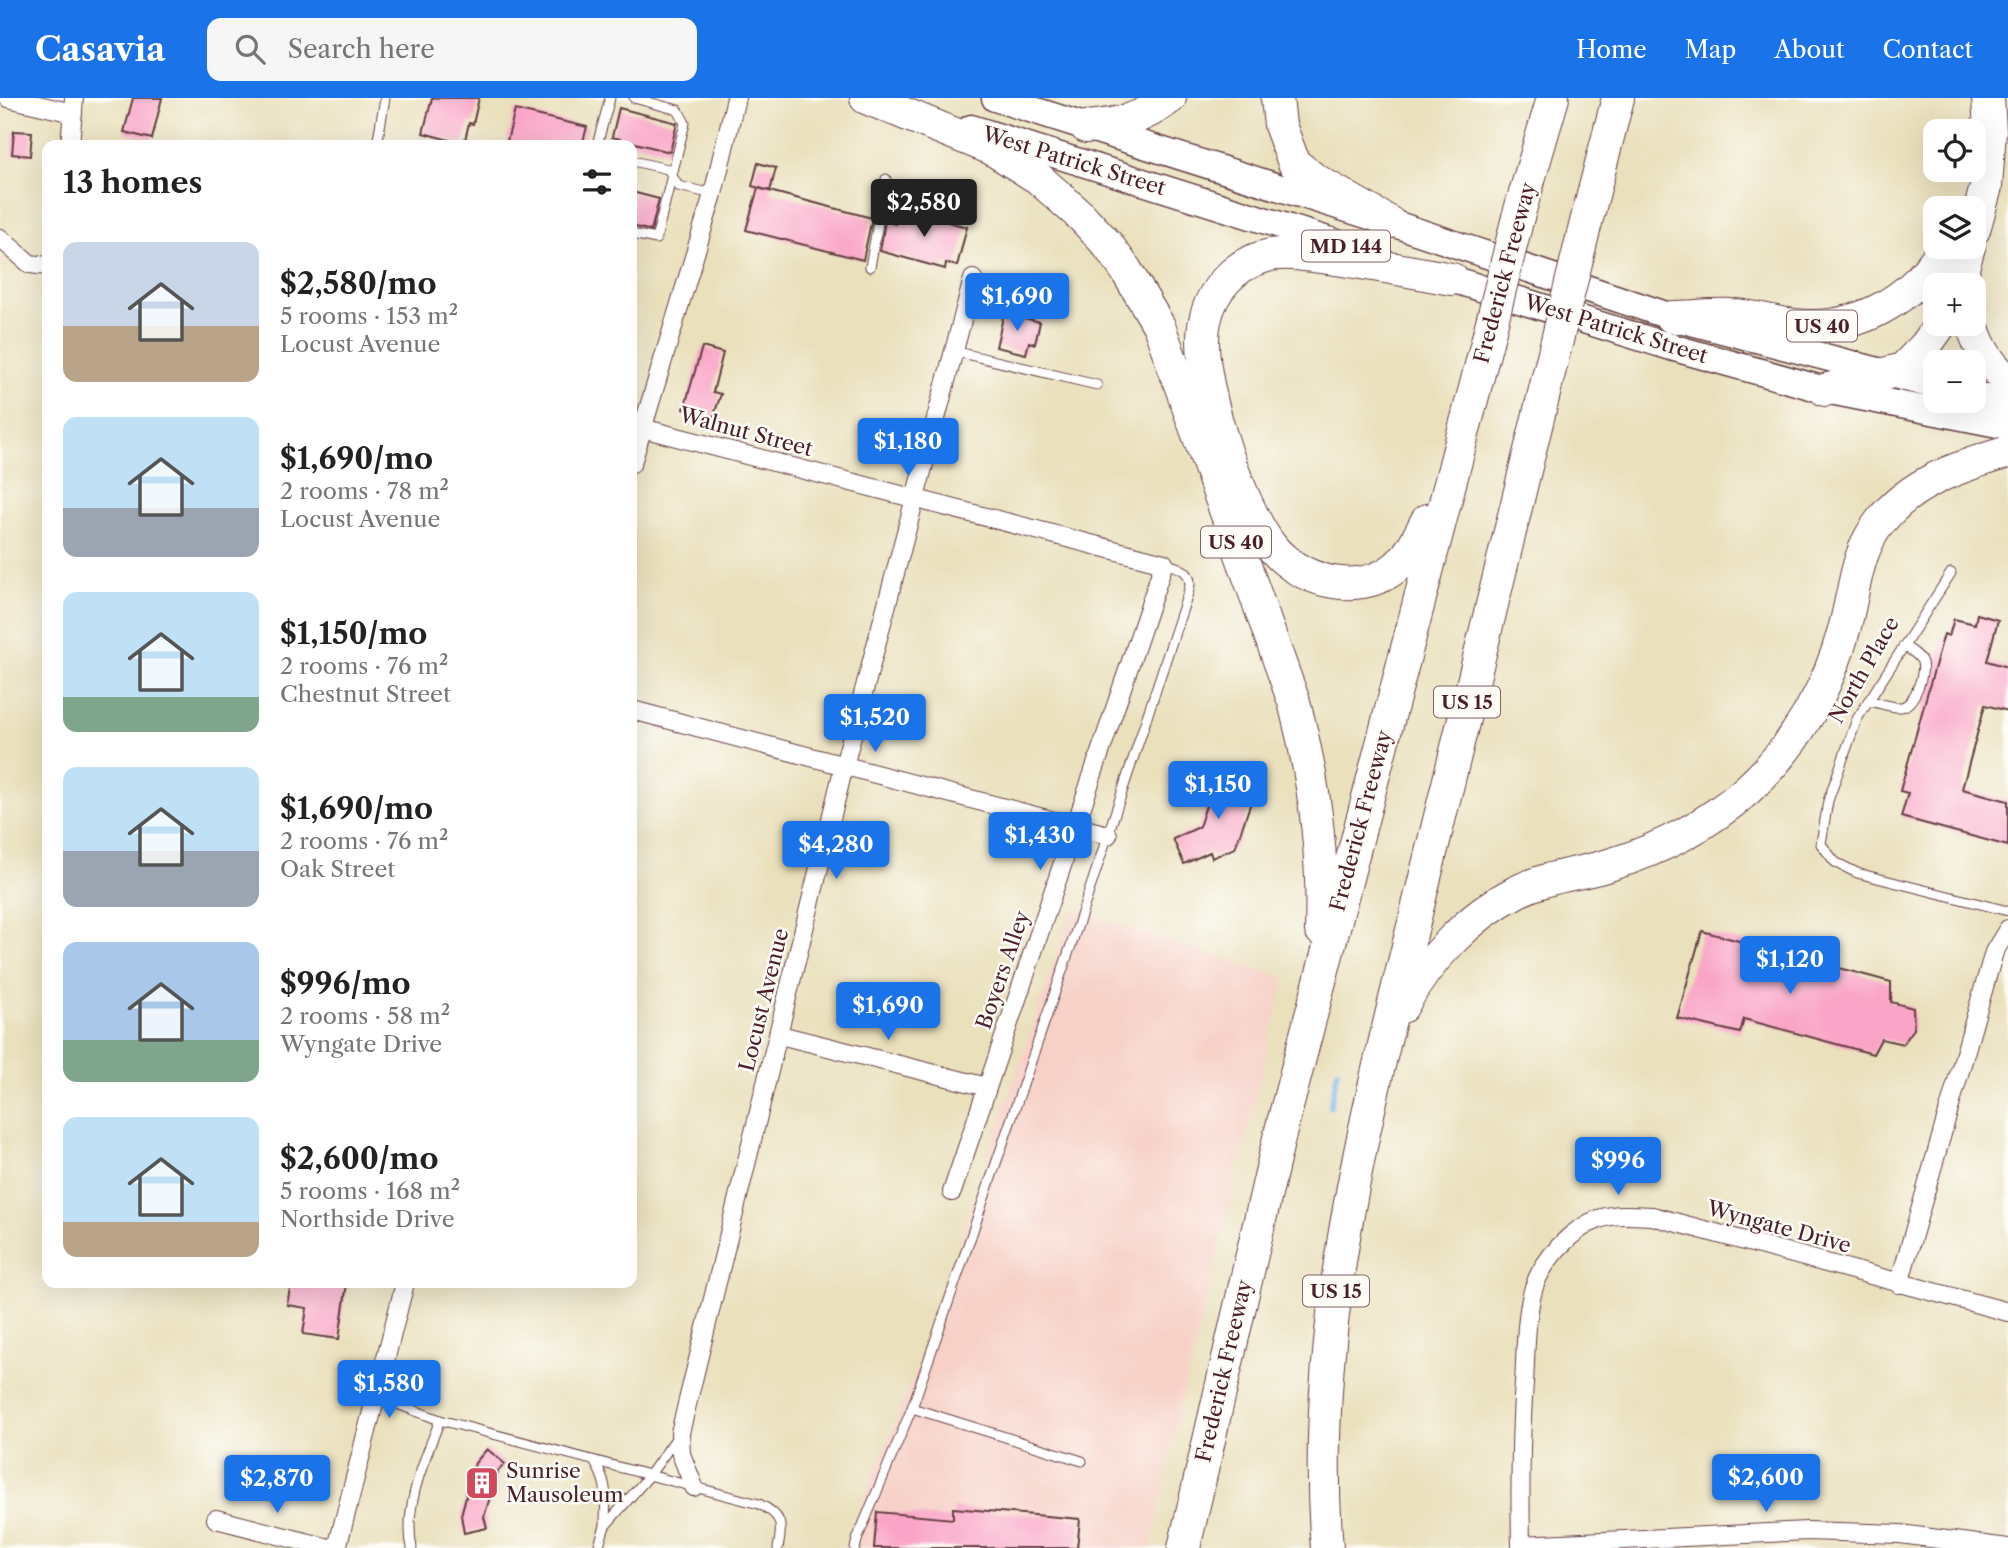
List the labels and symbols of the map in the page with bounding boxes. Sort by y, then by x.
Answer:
street label: West Patrick Street [979,120,1169,200]
street label: Frederick Freeway [1468,179,1541,366]
pin: $2,580 [867,180,981,239]
road number: MD 144 [1302,230,1390,262]
pin: $1,690 [960,274,1074,333]
street label: West Patrick Street [1521,288,1711,368]
road number: US 40 [1787,310,1857,342]
street label: Walnut Street [676,401,816,461]
pin: $1,180 [851,418,965,478]
road number: US 40 [1201,526,1271,558]
street label: North Place [1823,612,1904,727]
road number: US 15 [1434,687,1500,718]
pin: $1,520 [818,694,932,754]
street label: Frederick Freeway [1324,727,1397,914]
pin: $1,150 [1161,762,1275,821]
pin: $1,430 [983,812,1097,872]
pin: $4,280 [779,822,893,881]
street label: Boyers Alley [971,907,1035,1032]
street label: Locust Avenue [734,926,793,1074]
pin: $1,120 [1733,936,1847,996]
pin: $1,690 [831,982,945,1042]
pin: $996 [1577,1138,1659,1197]
street label: Wyngate Drive [1703,1195,1854,1258]
road number: US 15 [1303,1275,1369,1306]
street label: Frederick Freeway [1190,1277,1257,1465]
pin: $1,580 [332,1360,446,1420]
pin: $2,600 [1709,1454,1823,1514]
pin: $2,870 [220,1456,334,1515]
place label: Sunrise Mausoleum [506,1458,624,1507]
building icon: Sunrise Mausoleum [463,1464,501,1502]

